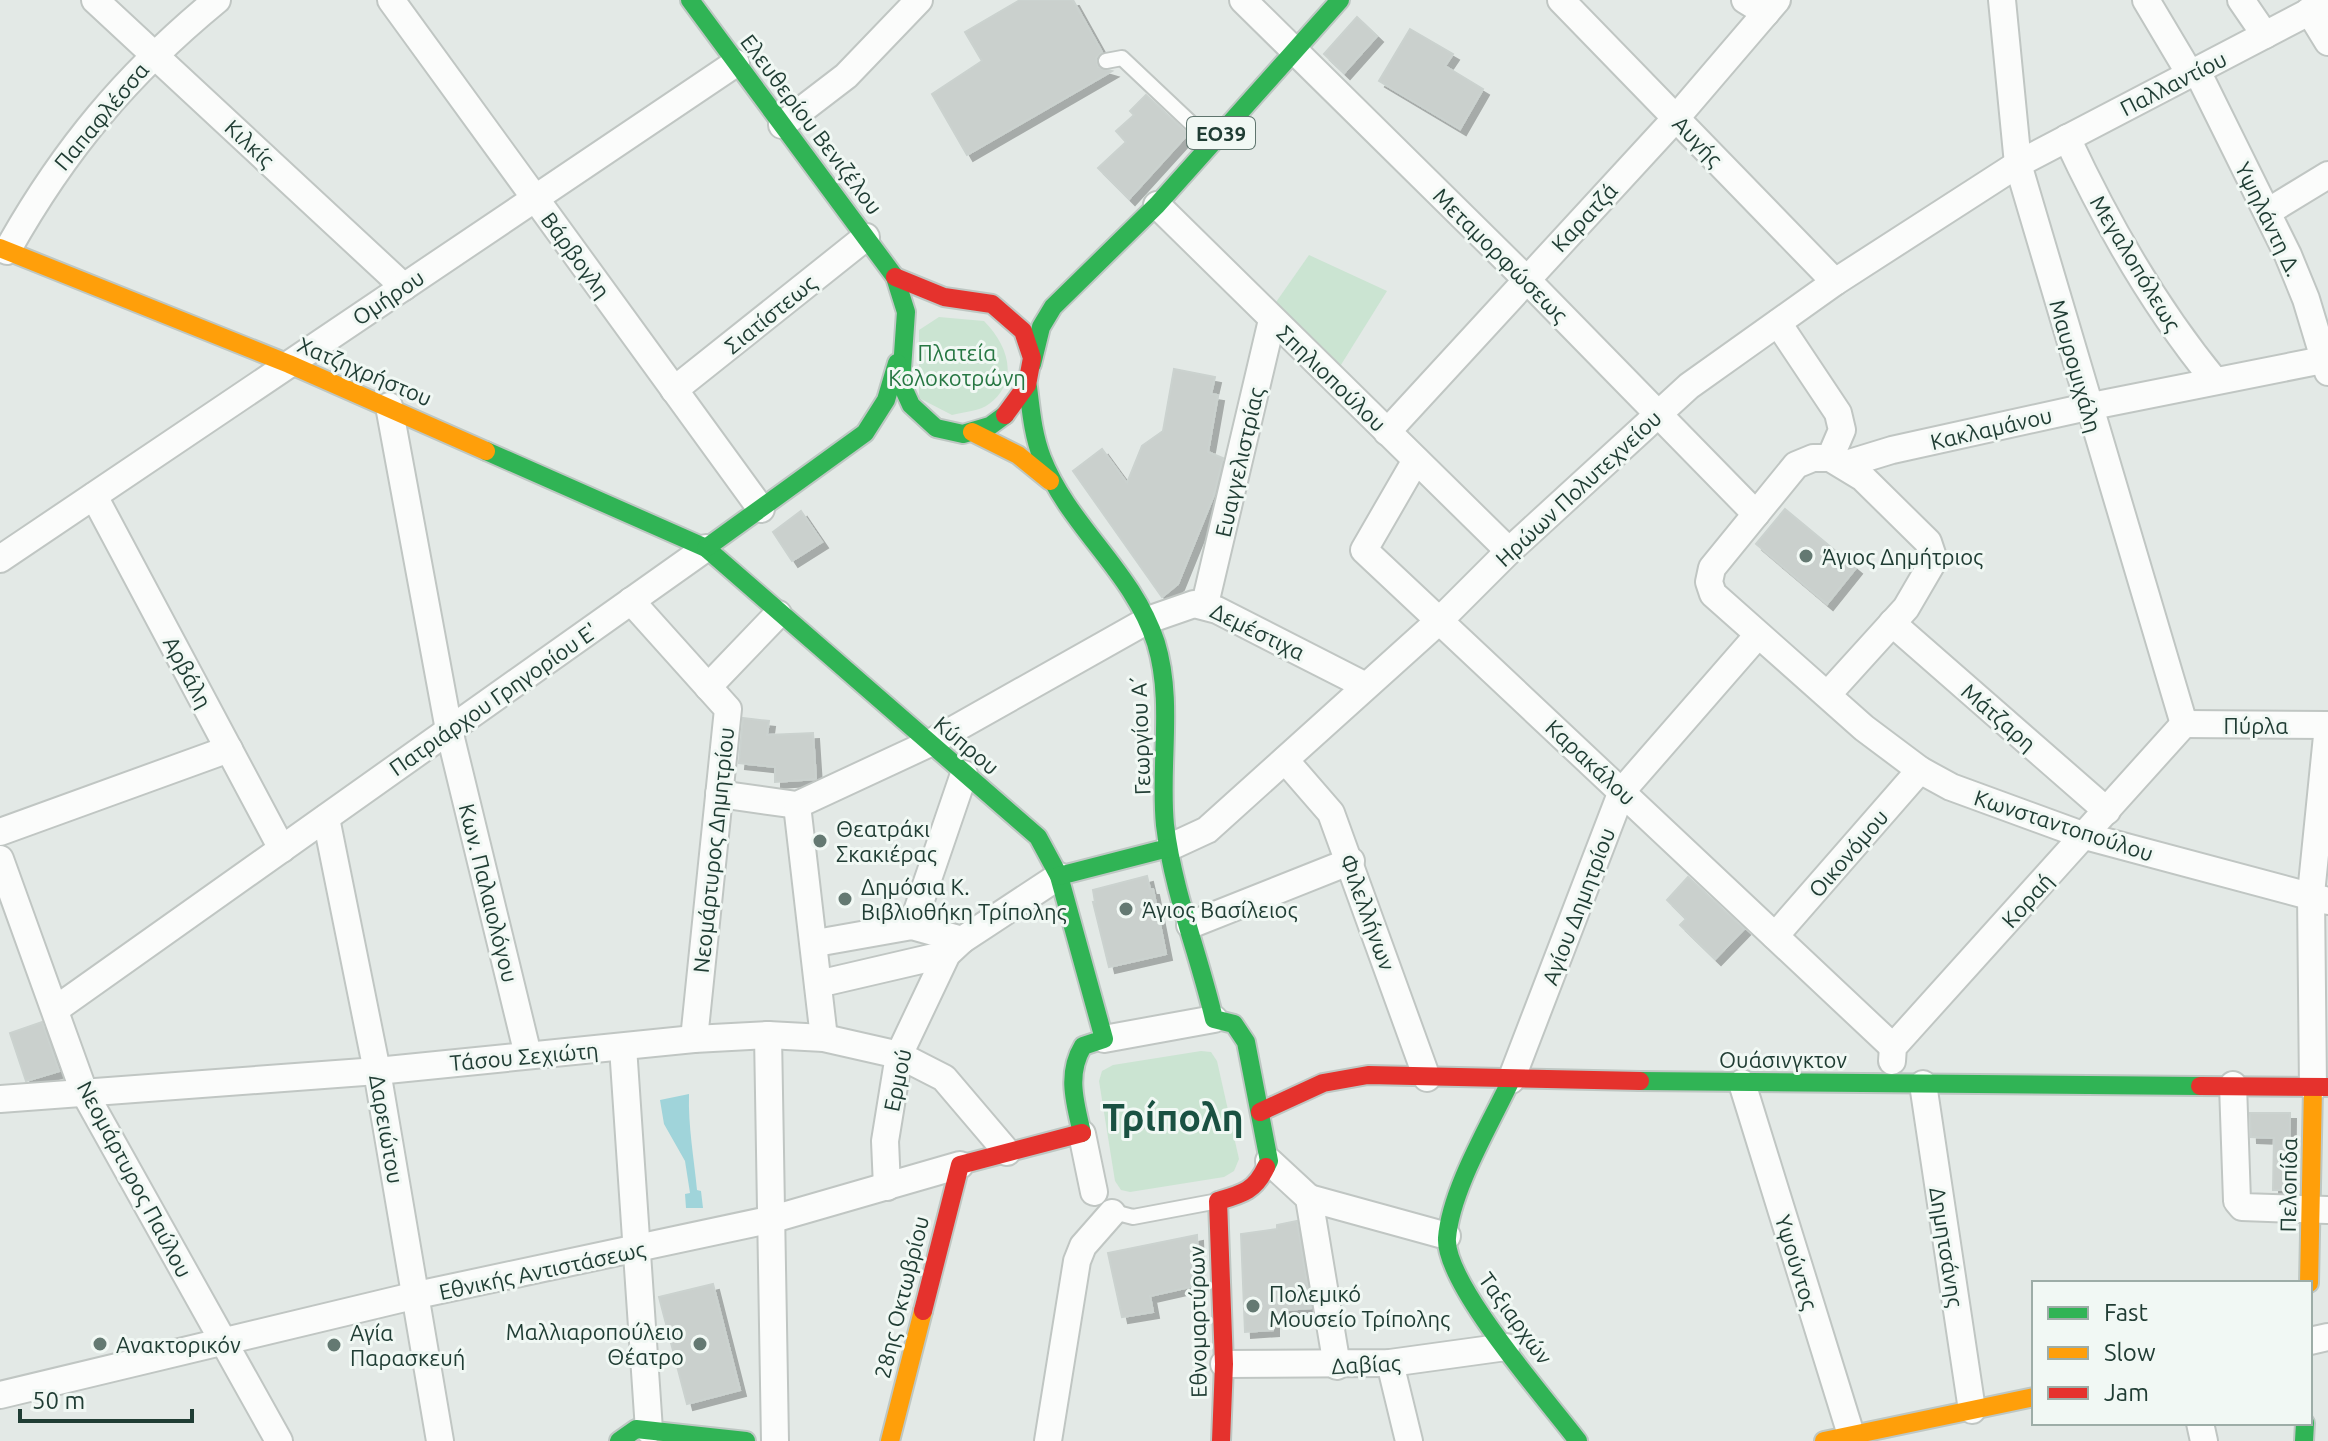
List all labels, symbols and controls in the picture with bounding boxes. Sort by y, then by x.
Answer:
street label: Ελευθερίου Βενιζέλου [735,29,888,220]
street label: Παλλαντίου [2116,46,2230,120]
street label: Παπαφλέσσα [49,57,153,175]
street label: Αυγής [1667,111,1728,172]
street label: Κιλκίς [220,114,280,173]
road number: ΕΟ39 [1187,117,1255,149]
street label: Υψηλάντη Δ. [2231,158,2307,280]
street label: Καρατζά [1546,177,1623,257]
street label: Μεταμορφώσεως [1428,183,1573,328]
street label: Μεγαλοπόλεως [2085,191,2186,336]
street label: Βάρβογλη [536,207,616,303]
street label: Ομήρου [348,264,428,330]
street label: Σιατίστεως [719,270,821,359]
street label: Μαυρομιχάλη [2045,297,2107,435]
street label: Σπηλιοπούλου [1273,320,1391,436]
street label: Χατζηχρήστου [294,331,436,411]
park label: Πλατεία Κολοκοτρώνη [888,340,1026,390]
street label: Ευαγγελιστρίας [1210,385,1269,540]
street label: Κακλαμάνου [1928,402,2054,454]
street label: Ηρώων Πολυτεχνείου [1490,405,1666,571]
place label: Άγιος Δημήτριος [1822,544,1983,570]
marker: Άγιος Δημήτριος [1797,547,1815,565]
street label: Δεμέστιχα [1207,597,1309,665]
street label: Πατριάρχου Γρηγορίου Ε' [384,618,602,780]
street label: Αρβάλη [159,632,217,712]
street label: Γεωργίου Α΄ [1125,677,1154,795]
street label: Μάτζαρη [1956,678,2041,757]
street label: Κύπρου [930,711,1004,779]
street label: Πύρλα [2224,713,2288,738]
street label: Καρακάλου [1541,714,1641,810]
street label: Νεομάρτυρος Δημητρίου [688,726,739,974]
street label: Κωνσταντοπούλου [1971,784,2157,866]
street label: Κων. Παλαιολόγου [455,801,523,985]
street label: Οικονόμου [1803,804,1893,902]
place label: Θεατράκι Σκακιέρας [836,816,937,867]
street label: Αγίου Δημητρίου [1537,824,1619,988]
marker: Θεατράκι Σκακιέρας [811,832,829,850]
street label: Φιλελλήνων [1335,850,1401,974]
street label: Κοραή [1996,868,2058,932]
place label: Δημόσια Κ. Βιβλιοθήκη Τρίπολης [861,874,1066,925]
marker: Δημόσια Κ. Βιβλιοθήκη Τρίπολης [836,890,854,908]
place label: Άγιος Βασίλειος [1142,897,1297,923]
marker: Άγιος Βασίλειος [1117,900,1135,918]
street label: Τάσου Σεχιώτη [449,1037,599,1075]
street label: Ερμού [878,1046,916,1114]
street label: Ουάσινγκτον [1719,1047,1847,1072]
street label: Δαρειώτου [365,1073,409,1185]
street label: Νεομάρτυρος Παύλου [72,1077,197,1282]
district label: Τρίπολη [1102,1096,1244,1138]
street label: Πελοπίδα [2275,1137,2301,1233]
street label: Δημητσάνης [1924,1185,1969,1309]
street label: Υψούντος [1770,1212,1823,1313]
street label: 28ης Οκτωβρίου [869,1213,934,1381]
street label: Εθνικής Αντιστάσεως [437,1236,648,1305]
street label: Εθνομαρτύρων [1183,1246,1211,1398]
street label: Ταξιαρχών [1473,1267,1558,1370]
place label: Πολεμικό Μουσείο Τρίπολης [1269,1281,1450,1332]
legend [2032,1281,2312,1425]
marker: Πολεμικό Μουσείο Τρίπολης [1244,1297,1262,1315]
text: Fast [2104,1299,2148,1326]
place label: Μαλλιαροπούλειο Θέατρο [506,1319,684,1369]
place label: Αγία Παρασκευή [350,1320,465,1370]
place label: Ανακτορικόν [116,1332,241,1357]
marker: Ανακτορικόν [91,1335,109,1353]
marker: Μαλλιαροπούλειο Θέατρο [691,1335,709,1353]
marker: Αγία Παρασκευή [325,1336,343,1354]
text: Slow [2104,1339,2156,1366]
street label: Δαβίας [1331,1350,1401,1379]
scale bar [20,1373,192,1423]
text: Jam [2104,1379,2149,1406]
text: 50 m [32,1387,85,1414]

